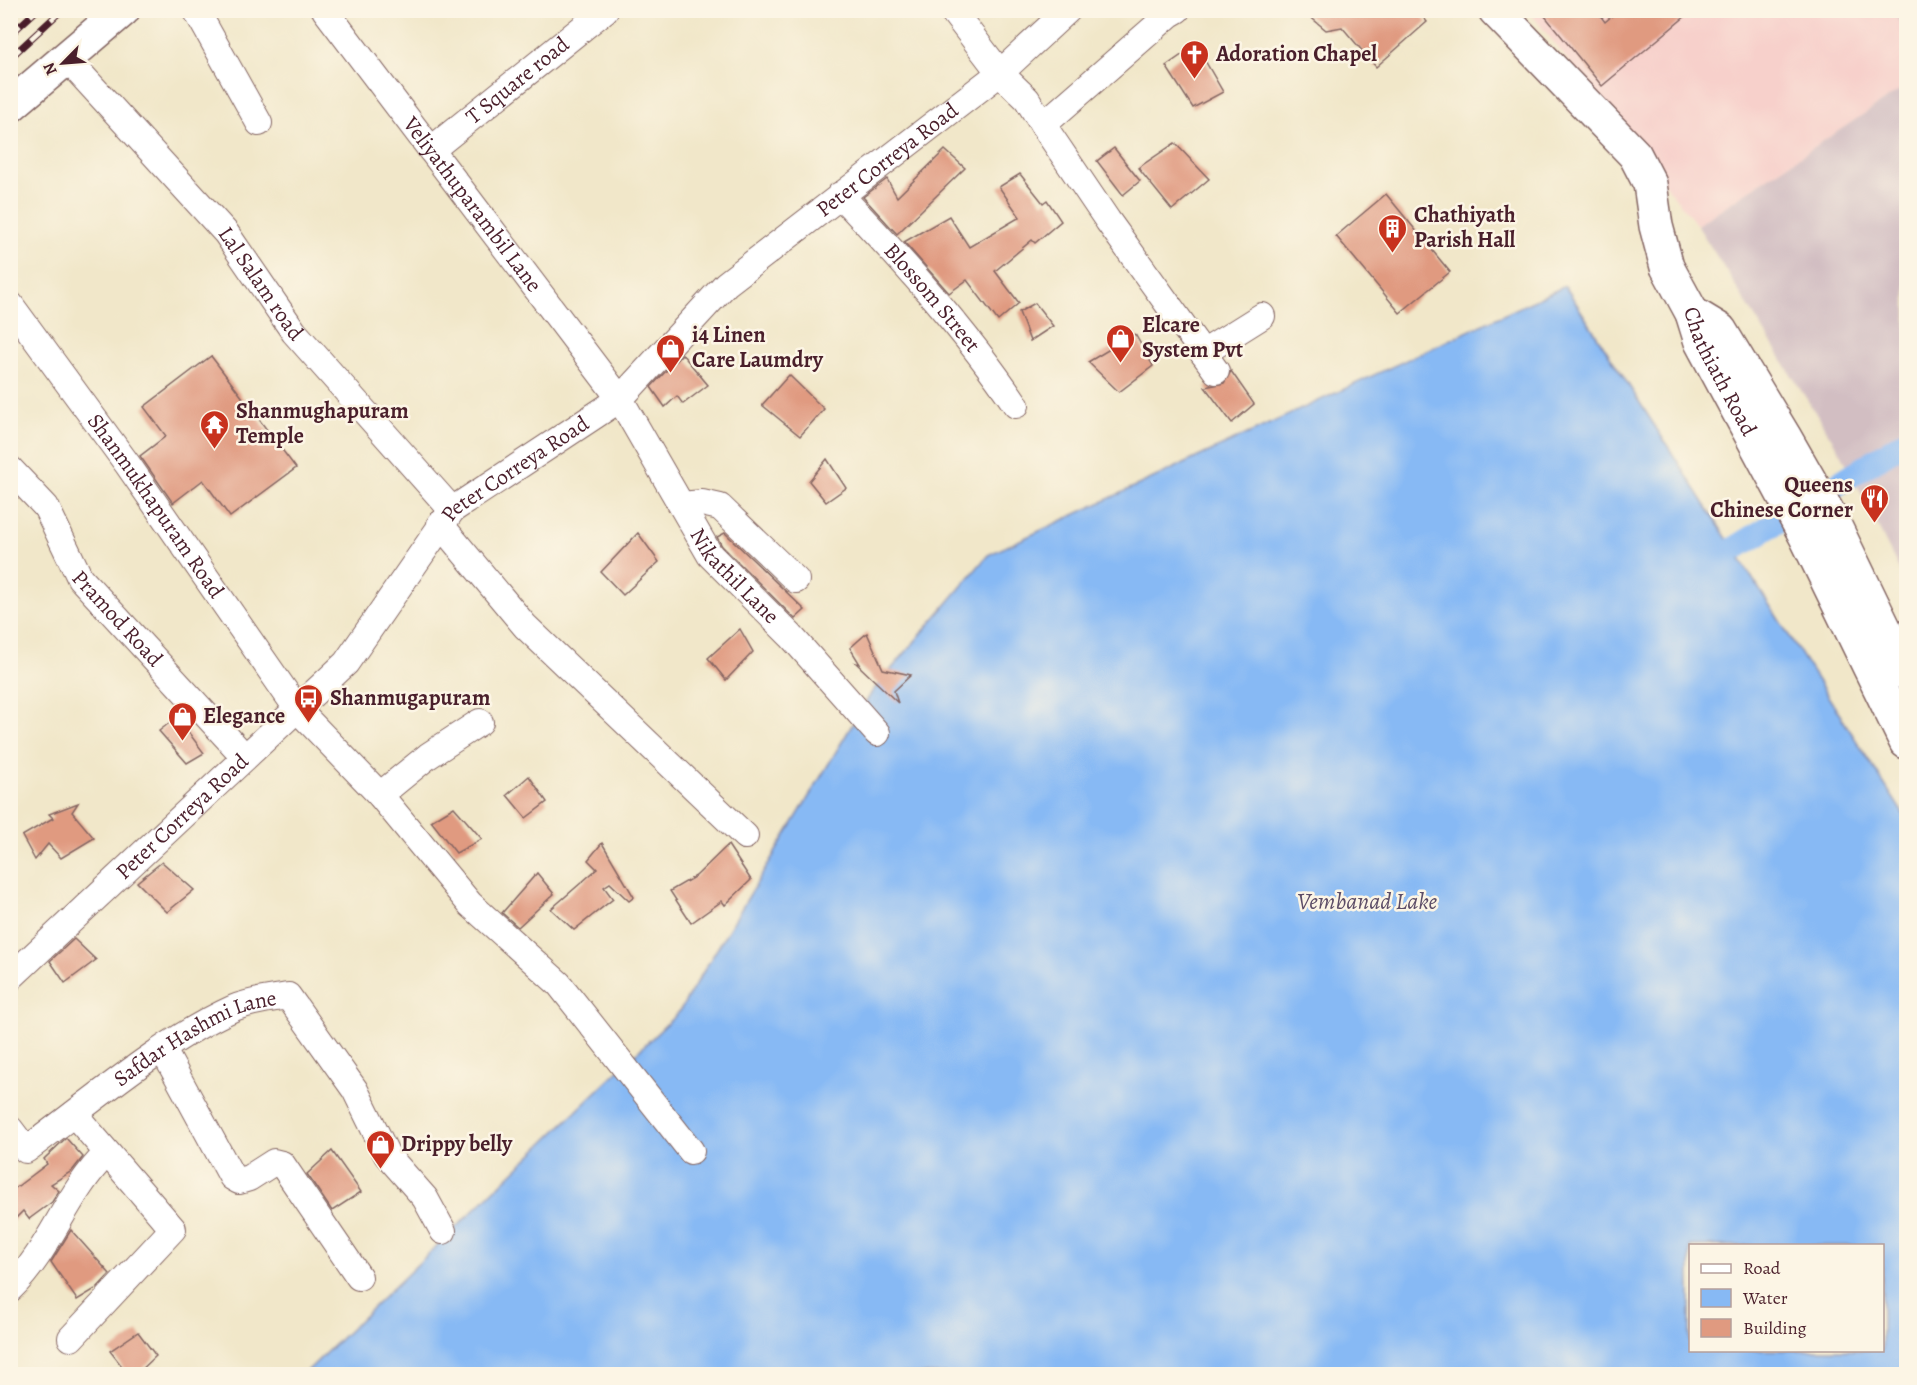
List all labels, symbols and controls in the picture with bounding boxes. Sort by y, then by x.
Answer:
street label: T Square road [459,29,576,131]
north arrow [33,33,93,93]
church icon: Adoration Chapel [1179,38,1211,80]
place label: Adoration Chapel [1215,39,1377,69]
text: N [38,59,63,79]
street label: Peter Correya Road [810,95,965,224]
street label: Veliyathuparambil Lane [396,110,549,298]
place label: Chathiyath Parish Hall [1414,200,1516,255]
building icon: Chathiyath Parish Hall [1377,212,1409,254]
street label: Lal Salam road [211,221,310,348]
street label: Blossom Street [877,236,987,359]
street label: Chathiath Road [1676,303,1764,441]
place label: Elcare System Pvt [1142,310,1244,365]
place label: i4 Linen Care Laumdry [692,320,824,375]
shop icon: Elcare System Pvt [1105,322,1137,364]
shop icon: i4 Linen Care Laumdry [655,332,687,374]
place label: Shanmughapuram Temple [236,396,409,451]
street label: Shanmukhapuram Road [80,408,231,604]
temple icon: Shanmughapuram Temple [199,408,231,450]
street label: Peter Correya Road [434,409,595,527]
place label: Queens Chinese Corner [1710,470,1853,525]
restaurant icon: Queens Chinese Corner [1858,482,1890,524]
street label: Nikathil Lane [683,523,786,631]
street label: Pramod Road [65,563,170,673]
bus stop icon: Shanmugapuram [293,682,325,724]
place label: Shanmugapuram [330,683,490,713]
shop icon: Elegance [166,700,198,742]
place label: Elegance [203,701,285,731]
street label: Peter Correya Road [109,747,255,886]
water label: Vembanad Lake [1297,885,1437,917]
street label: Safdar Hashmi Lane [107,983,279,1094]
shop icon: Drippy belly [364,1128,396,1170]
place label: Drippy belly [401,1129,513,1159]
legend [1689,1244,1884,1352]
text: Road [1743,1256,1781,1280]
text: Water [1742,1286,1788,1310]
text: Building [1743,1316,1807,1340]

